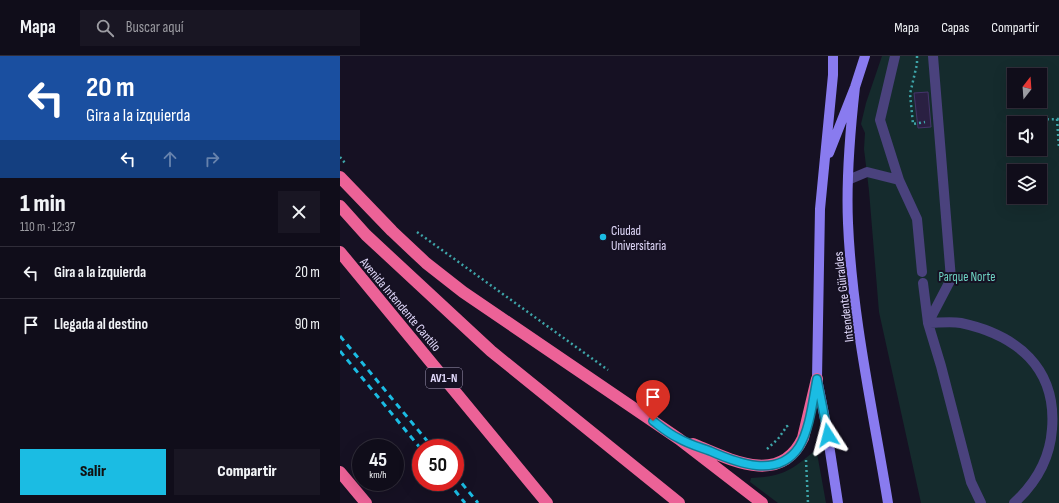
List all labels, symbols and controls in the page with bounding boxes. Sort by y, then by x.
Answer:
search box [80,10,360,46]
text: Mapa [20,16,56,39]
icon: search [94,17,116,39]
text: Buscar aquí [126,18,183,37]
text: Mapa [894,19,919,36]
text: Capas [941,19,969,36]
text: Compartir [991,19,1039,36]
north arrow [1007,68,1047,108]
map controls [1007,68,1047,204]
text: 20 m [86,71,135,104]
icon: left [20,72,72,124]
text: Gira a la izquierda [86,105,190,126]
button: sound [1007,116,1047,156]
icon: left [117,148,139,170]
icon: ahead [159,148,181,170]
icon: right [201,148,223,170]
button: layers [1007,164,1047,204]
text: 1 min [20,189,66,218]
button: close [278,191,320,233]
text: 110 m · 12:37 [20,219,75,235]
place label: Ciudad Universitaria [611,223,666,254]
marker: Ciudad Universitaria [598,232,608,242]
street label: Intendente Güiraldes [830,250,857,343]
street label: Avenida Intendente Cantilo [356,254,444,355]
icon: left [20,262,42,284]
text: Gira a la izquierda [54,263,146,282]
text: 20 m [295,263,320,282]
park label: Parque Norte [939,269,995,285]
icon: arrive [20,314,42,336]
text: Llegada al destino [54,315,148,334]
text: 90 m [295,315,320,334]
road number: AV1-N [426,368,462,388]
pin [636,380,670,421]
icon: arrive [642,386,664,408]
position arrow [807,414,849,456]
speed limit sign: 50 [412,439,464,491]
text: 45 [369,448,387,472]
button: Salir [20,449,166,495]
button: Compartir [174,449,320,495]
text: km/h [369,469,387,481]

